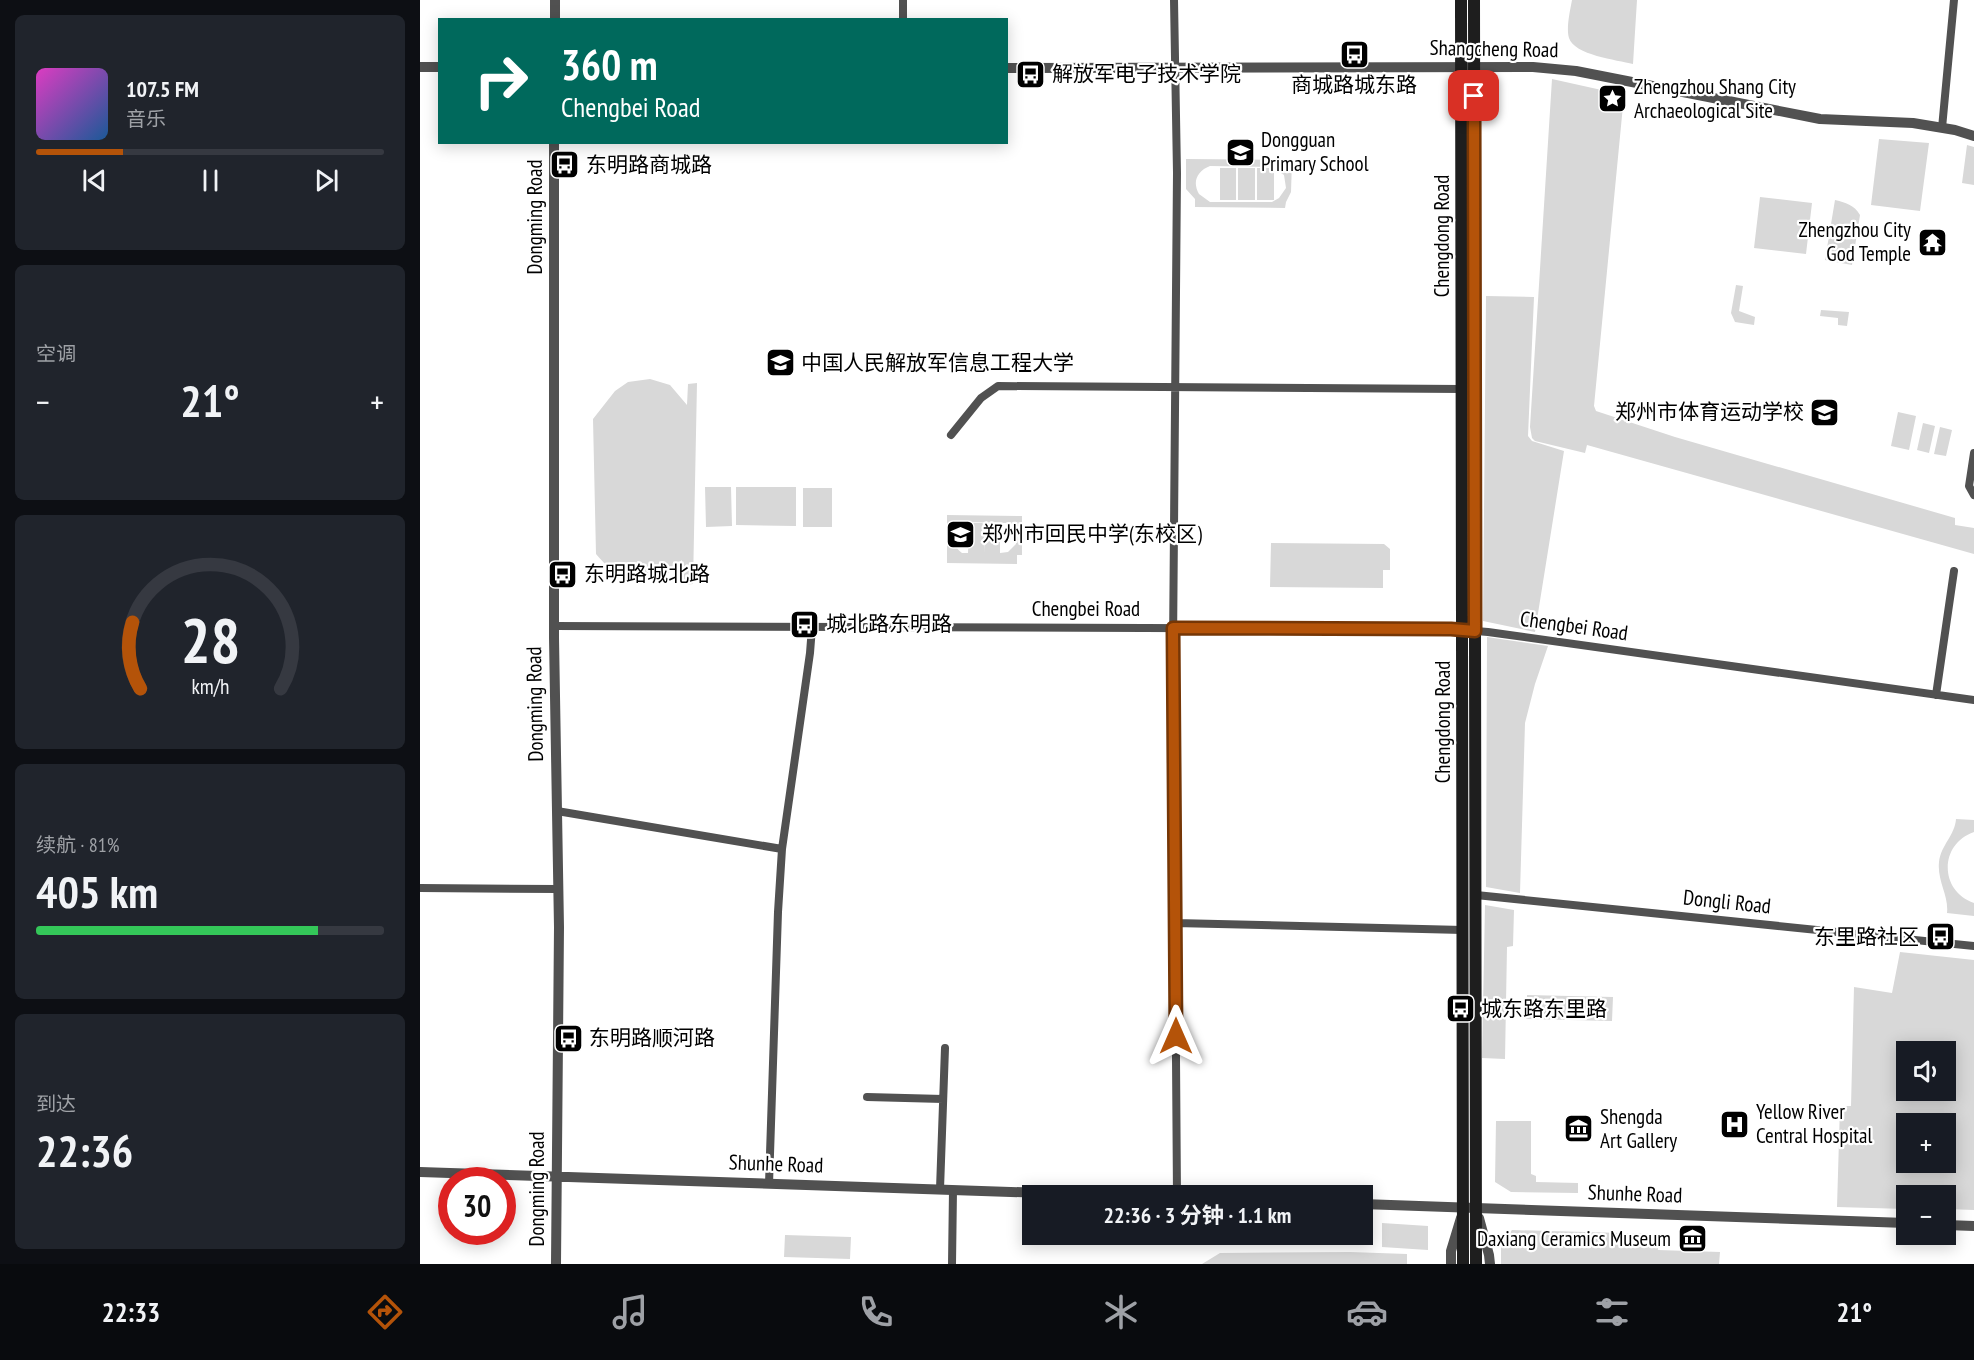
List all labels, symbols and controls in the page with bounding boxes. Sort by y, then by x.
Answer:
street label: Shangcheng Road [1429,34,1559,63]
text: 360 m [561,37,658,92]
bus stop icon: 商城路城东路 [1338,38,1370,70]
icon: right [462,42,540,120]
bus stop icon: 解放军电子技术学院 [1015,58,1047,90]
place label: 解放军电子技术学院 [1052,60,1241,87]
pin [1448,70,1499,121]
place label: 商城路城东路 [1291,71,1417,98]
place label: Zhengzhou Shang City Archaeological Site [1634,73,1796,124]
text: 107.5 FM [126,75,199,103]
icon: arrive [1457,79,1490,112]
place icon: Zhengzhou Shang City Archaeological Site [1597,83,1629,115]
text: Chengbei Road [561,90,700,124]
text: 音乐 [126,106,166,132]
place label: Dongguan Primary School [1261,126,1369,177]
school or university icon: Dongguan Primary School [1224,136,1256,168]
bus stop icon: 东明路商城路 [549,149,581,181]
place label: 东明路商城路 [586,151,712,178]
street label: Dongming Road [521,159,548,275]
icon: previous [78,164,111,197]
icon: pause [194,164,227,197]
icon: next [310,164,343,197]
street label: Chengdong Road [1428,175,1455,297]
place label: Zhengzhou City God Temple [1798,216,1911,267]
temple icon: Zhengzhou City God Temple [1916,226,1948,258]
text: 空调 [36,341,76,367]
school or university icon: 中国人民解放军信息工程大学 [764,347,796,379]
place label: 中国人民解放军信息工程大学 [801,349,1074,376]
text: 21° [180,371,240,429]
text: − [36,380,50,423]
text: + [370,380,384,423]
school or university icon: 郑州市体育运动学校 [1809,396,1841,428]
place label: 郑州市体育运动学校 [1615,398,1804,425]
school or university icon: 郑州市回民中学(东校区) [945,518,977,550]
place label: 郑州市回民中学(东校区) [982,520,1202,547]
bus stop icon: 东明路城北路 [547,558,579,590]
place label: 东明路城北路 [584,560,710,587]
street label: Chengbei Road [1032,595,1140,622]
text: 28 [180,599,240,680]
street label: Chengbei Road [1518,605,1630,646]
bus stop icon: 城北路东明路 [789,608,821,640]
place label: 城北路东明路 [826,610,952,637]
street label: Dongming Road [520,646,549,762]
street label: Chengdong Road [1429,661,1456,783]
text: km/h [191,672,229,700]
text: 续航 · 81% [36,832,119,858]
text: 405 km [36,862,158,920]
street label: Dongli Road [1682,883,1772,920]
bus stop icon: 东里路社区 [1924,921,1956,953]
place label: 东里路社区 [1814,923,1919,950]
bus stop icon: 城东路东里路 [1444,993,1476,1025]
place label: 城东路东里路 [1481,995,1607,1022]
position arrow [1144,1004,1208,1068]
bus stop icon: 东明路顺河路 [552,1022,584,1054]
place label: 东明路顺河路 [589,1024,715,1051]
map controls [1896,1041,1956,1245]
button: sound [1896,1041,1956,1101]
text: 到达 [36,1091,76,1117]
place label: Yellow River Central Hospital [1756,1098,1872,1149]
place label: Shengda Art Gallery [1600,1103,1677,1154]
hospital icon: Yellow River Central Hospital [1719,1108,1751,1140]
museum icon: Shengda Art Gallery [1563,1113,1595,1145]
button: + [1896,1113,1956,1173]
text: 22:36 [36,1121,133,1179]
street label: Dongming Road [523,1131,550,1247]
street label: Shunhe Road [728,1148,824,1179]
speed limit sign: 30 [438,1167,516,1245]
street label: Shunhe Road [1587,1178,1683,1209]
button: − [1896,1185,1956,1245]
text: 22:36 · 3 分钟 · 1.1 km [1104,1201,1291,1229]
museum icon: Daxiang Ceramics Museum [1676,1223,1708,1255]
place label: Daxiang Ceramics Museum [1477,1225,1671,1252]
icon: directions [364,1291,406,1333]
icon: music [609,1291,651,1333]
icon: phone [855,1291,897,1333]
icon: climate [1100,1291,1142,1333]
icon: car [1346,1291,1388,1333]
icon: filters [1591,1291,1633,1333]
text: 22:33 [102,1295,160,1329]
text: 21° [1837,1295,1872,1329]

